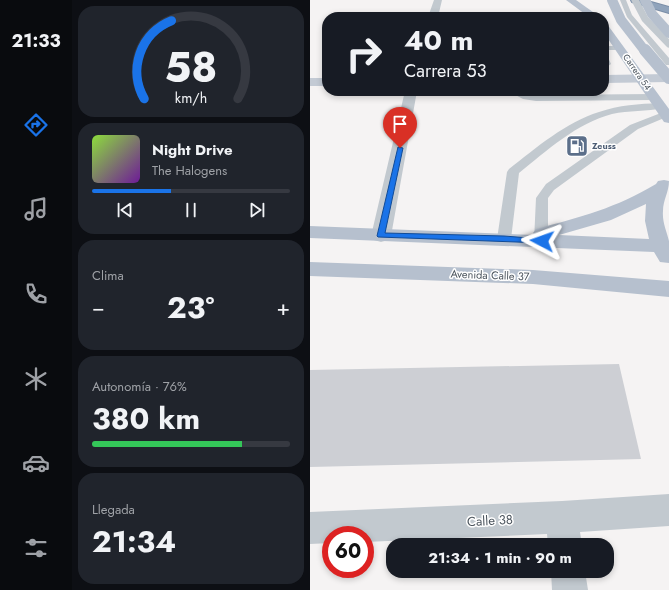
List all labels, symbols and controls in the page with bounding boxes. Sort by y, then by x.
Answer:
text: 40 m [404,20,473,61]
text: 21:33 [11,28,61,54]
icon: right [338,28,390,80]
text: 58 [165,37,217,98]
street label: Carrera 54 [620,51,655,92]
text: Carrera 53 [404,58,487,84]
text: km/h [175,88,207,108]
pin [383,107,417,148]
icon: directions [22,111,50,139]
icon: arrive [389,113,411,135]
fuel station icon: Zeuss [564,133,590,159]
text: Night Drive [152,139,233,161]
place label: Zeuss [592,139,616,152]
text: The Halogens [152,161,227,180]
icon: music [22,195,50,223]
icon: previous [114,199,136,221]
icon: pause [180,199,202,221]
icon: next [246,199,268,221]
position arrow [521,220,563,262]
text: Clima [92,266,124,285]
street label: Avenida Calle 37 [450,266,530,284]
icon: phone [22,280,50,308]
text: 23° [167,286,214,329]
text: − [92,291,105,323]
text: + [276,291,290,323]
icon: climate [22,365,50,393]
text: Autonomía · 76% [92,377,187,396]
text: 380 km [92,397,200,440]
icon: car [22,449,50,477]
text: Llegada [92,500,135,519]
street label: Calle 38 [467,510,513,531]
text: 21:34 [92,520,176,563]
speed limit sign: 60 [322,526,374,578]
icon: filters [22,534,50,562]
text: 21:34 · 1 min · 90 m [428,547,572,569]

